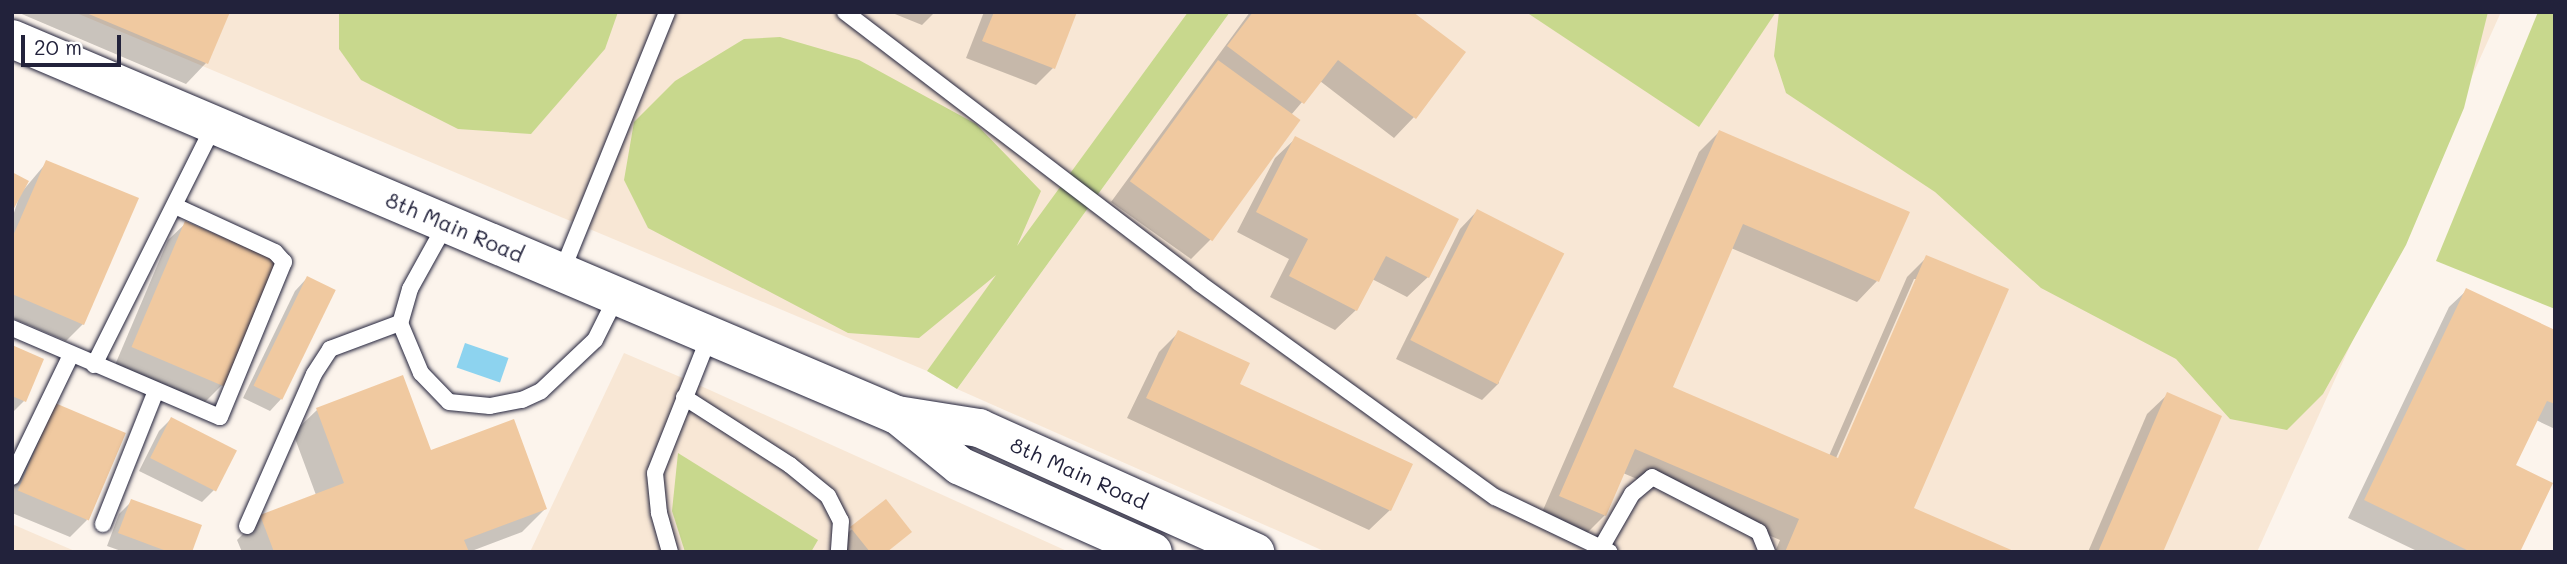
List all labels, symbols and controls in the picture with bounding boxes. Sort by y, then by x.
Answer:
scale bar [24,21,124,65]
text: 20 m [34,33,82,60]
street label: 8th Main Road [382,187,528,267]
street label: 8th Main Road [1007,432,1151,514]

